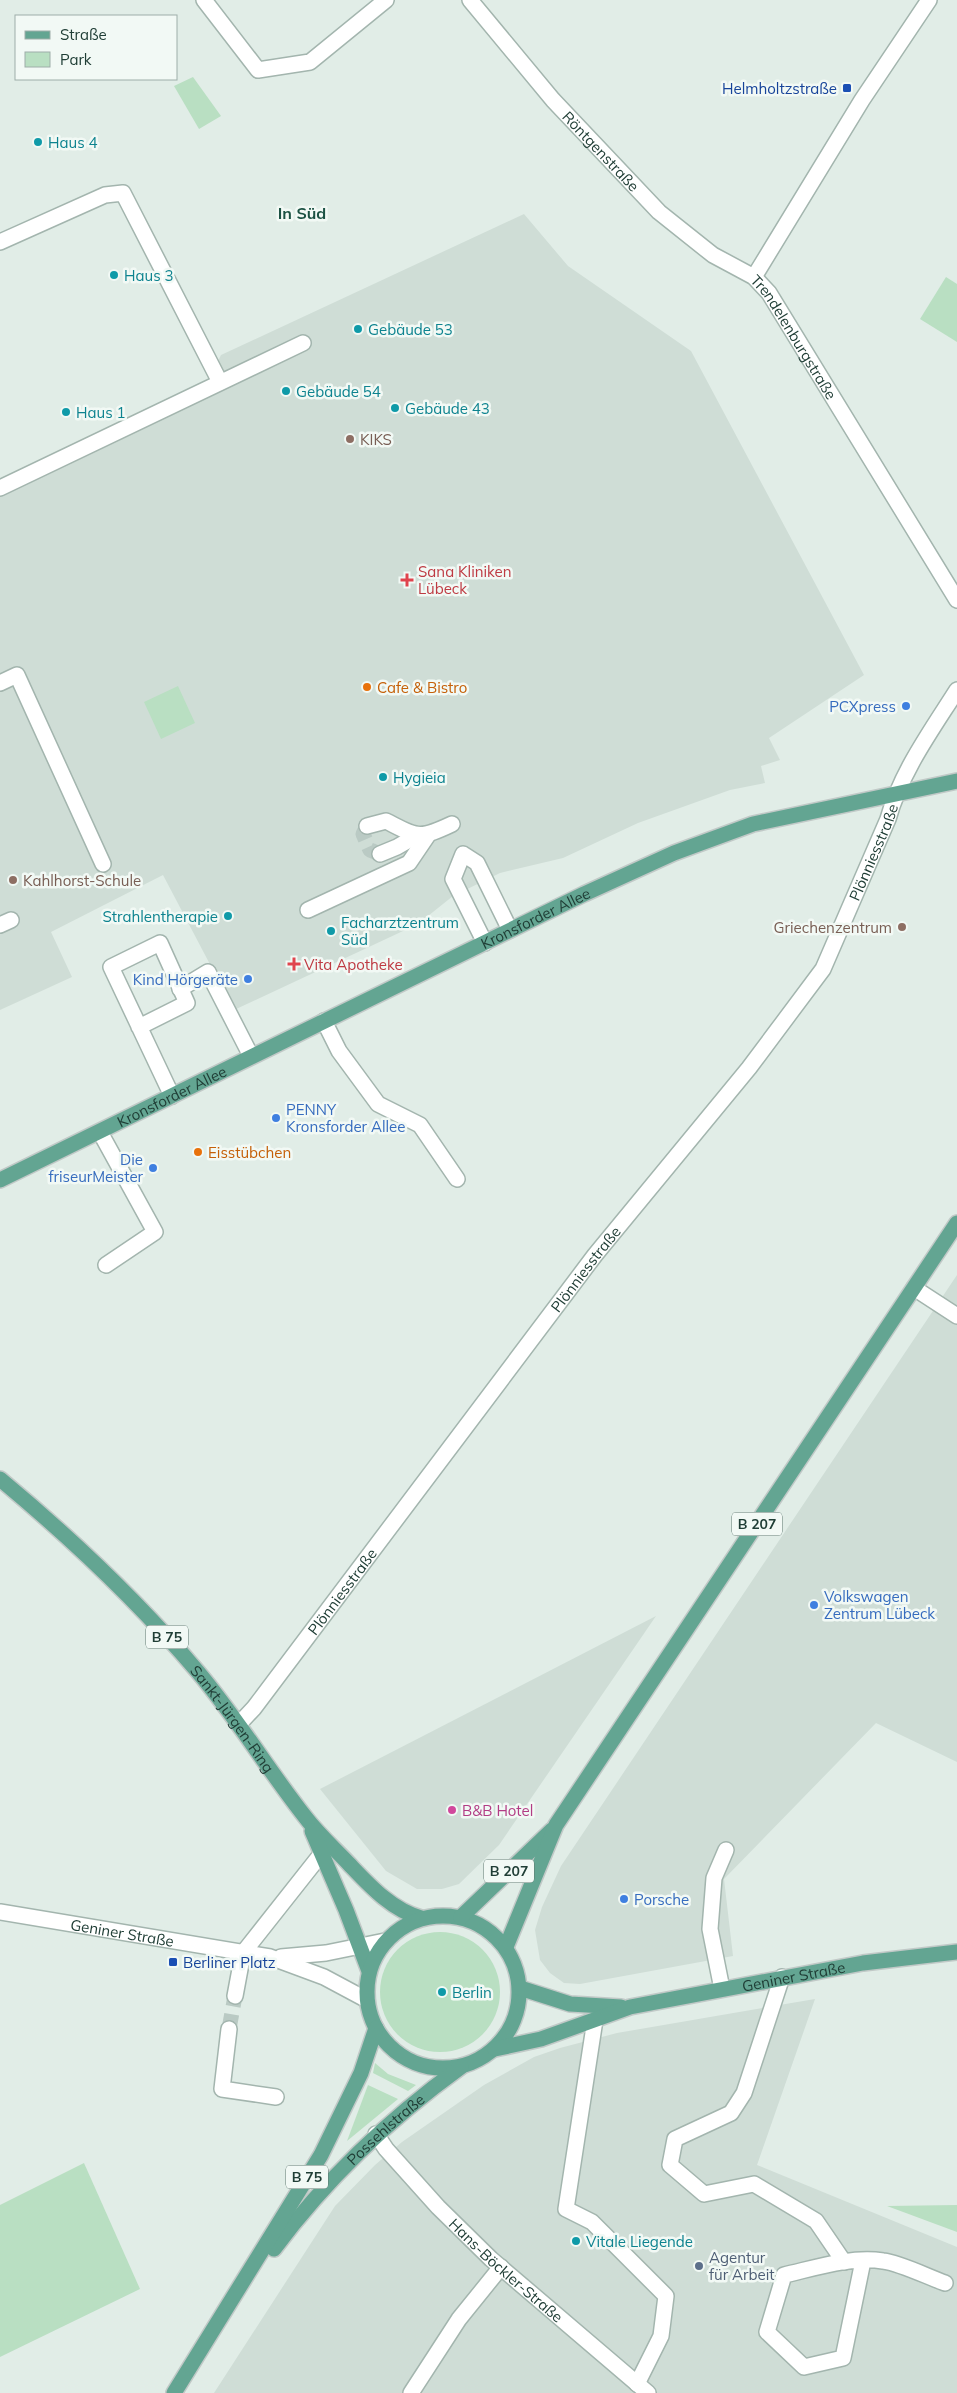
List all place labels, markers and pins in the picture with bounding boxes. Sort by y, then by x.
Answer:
place label: Helmholtzstraße [722,79,837,98]
marker: Helmholtzstraße [841,82,853,94]
place label: Haus 4 [48,133,98,152]
marker: Haus 4 [32,136,44,148]
place label: Haus 3 [124,266,174,285]
marker: Haus 3 [108,269,120,281]
place label: Gebäude 53 [368,320,453,339]
marker: Gebäude 53 [352,323,364,335]
place label: Gebäude 54 [296,382,381,401]
marker: Gebäude 54 [280,385,292,397]
place label: Gebäude 43 [405,399,490,418]
marker: Gebäude 43 [389,402,401,414]
place label: Haus 1 [76,403,126,422]
marker: Haus 1 [60,406,72,418]
place label: KIKS [360,430,392,449]
marker: KIKS [344,433,356,445]
place label: Sana Kliniken Lübeck [418,562,512,598]
marker: Sana Kliniken Lübeck [400,573,414,587]
place label: Cafe & Bistro [377,678,467,697]
marker: Cafe & Bistro [361,681,373,693]
place label: PCXpress [829,697,896,716]
marker: PCXpress [900,700,912,712]
place label: Hygieia [393,768,446,787]
marker: Hygieia [377,771,389,783]
place label: Kahlhorst-Schule [23,871,141,890]
marker: Kahlhorst-Schule [7,874,19,886]
place label: Strahlentherapie [102,907,218,926]
marker: Strahlentherapie [222,910,234,922]
place label: Facharztzentrum Süd [341,913,459,949]
place label: Griechenzentrum [774,918,892,937]
marker: Griechenzentrum [896,921,908,933]
marker: Facharztzentrum Süd [325,925,337,937]
place label: Vita Apotheke [304,955,403,974]
marker: Vita Apotheke [288,958,300,970]
place label: Kind Hörgeräte [133,970,238,989]
marker: Kind Hörgeräte [242,973,254,985]
place label: PENNY Kronsforder Allee [286,1100,405,1136]
marker: PENNY Kronsforder Allee [270,1112,282,1124]
place label: Eisstübchen [208,1143,291,1162]
marker: Eisstübchen [192,1146,204,1158]
place label: Die friseurMeister [48,1150,144,1186]
marker: Die friseurMeister [147,1162,159,1174]
place label: Volkswagen Zentrum Lübeck [824,1587,935,1623]
marker: Volkswagen Zentrum Lübeck [808,1599,820,1611]
place label: B&B Hotel [462,1801,533,1820]
marker: B&B Hotel [446,1804,458,1816]
place label: Porsche [634,1890,689,1909]
marker: Porsche [618,1893,630,1905]
place label: Berliner Platz [183,1953,276,1972]
marker: Berliner Platz [167,1956,179,1968]
place label: Berlin [452,1983,492,2002]
marker: Berlin [436,1986,448,1998]
place label: Vitale Liegende [586,2232,693,2251]
marker: Vitale Liegende [570,2235,582,2247]
place label: Agentur für Arbeit [709,2248,775,2284]
marker: Agentur für Arbeit [693,2260,705,2272]

